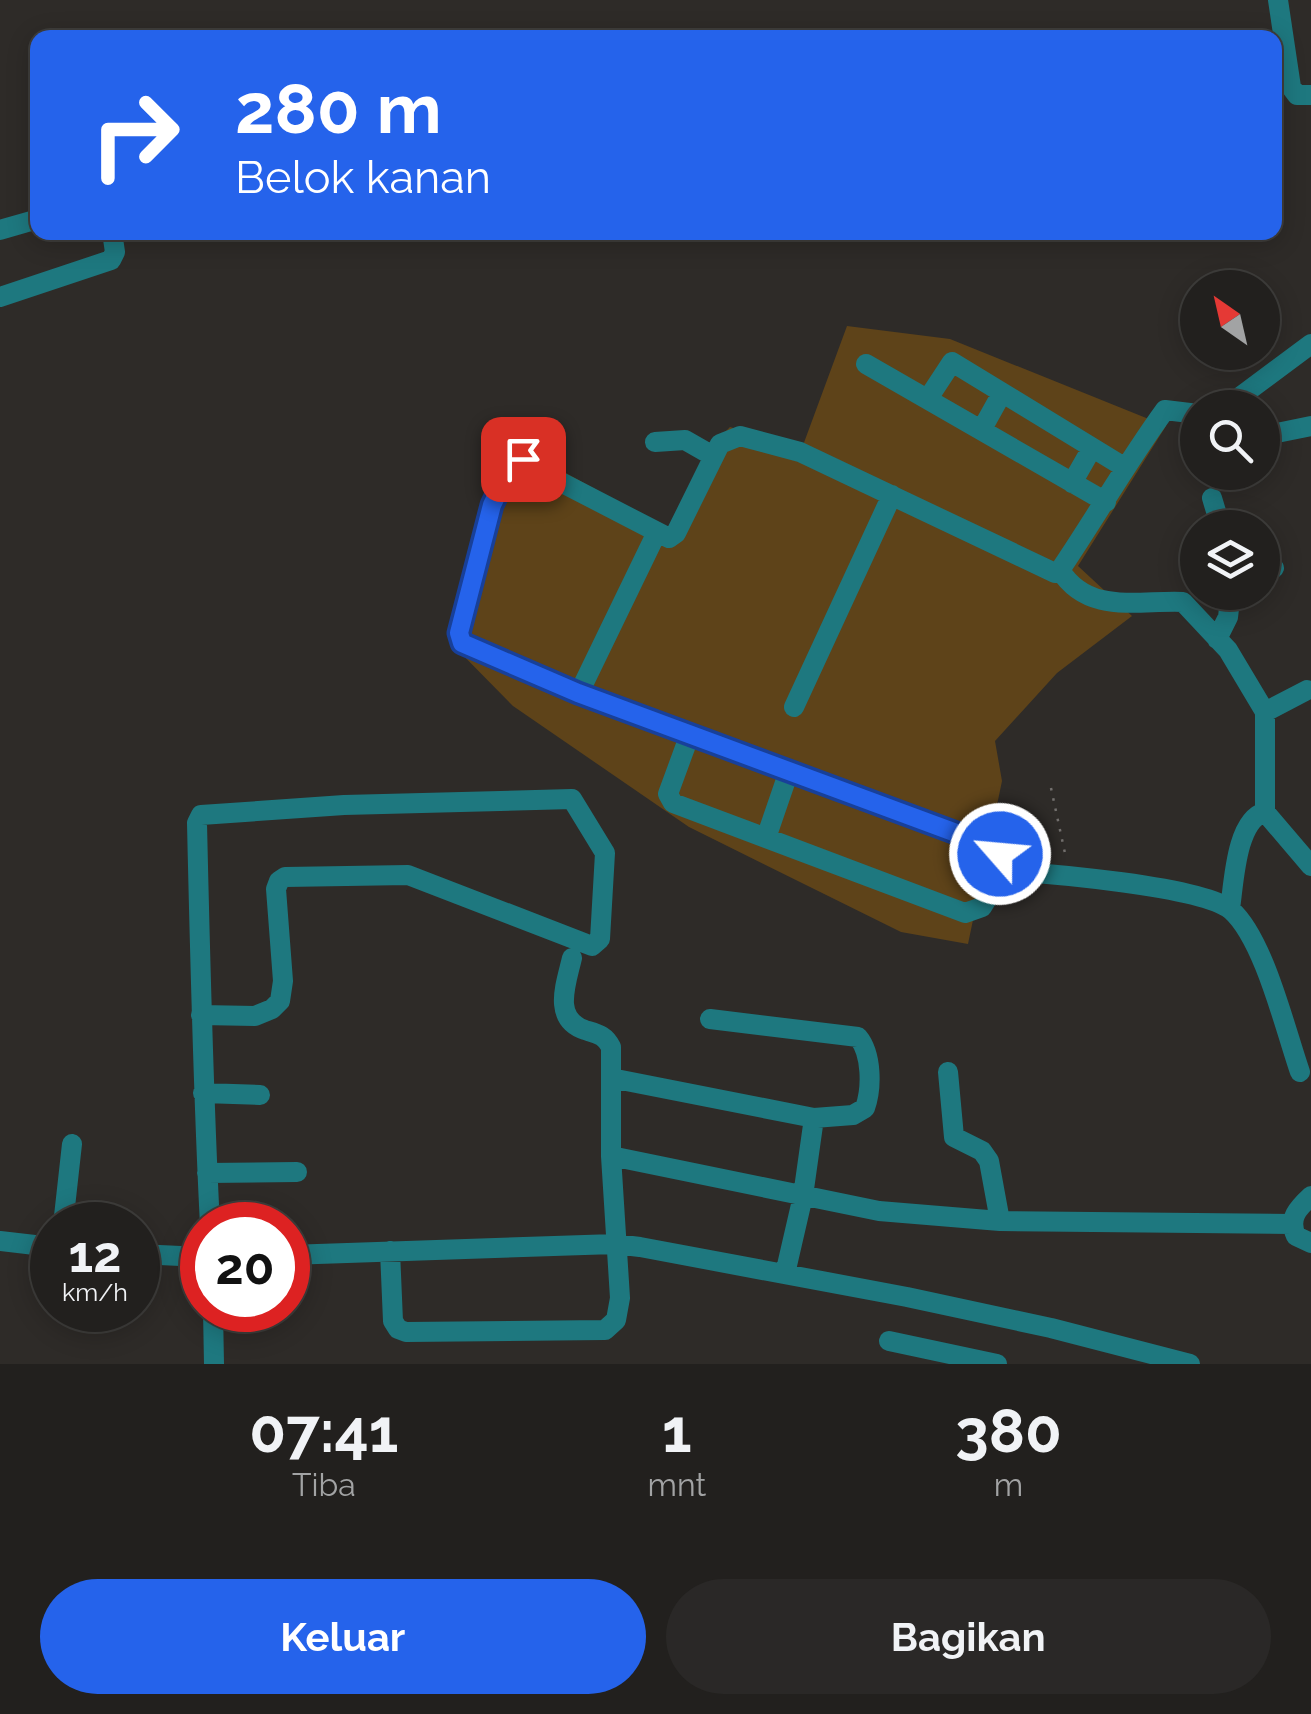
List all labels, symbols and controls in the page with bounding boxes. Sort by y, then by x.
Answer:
text: 280 m [235,67,442,149]
icon: right [70,70,200,200]
text: Belok kanan [235,151,491,204]
north arrow [1180,270,1280,370]
map controls [1180,270,1280,610]
button: search [1180,390,1280,490]
pin [481,417,566,502]
icon: arrive [496,432,551,487]
button: layers [1180,510,1280,610]
position arrow [948,802,1052,906]
speed limit sign: 20 [180,1202,310,1332]
text: 12 [69,1225,121,1284]
text: km/h [62,1277,128,1307]
text: 07:41 [249,1396,398,1466]
text: 1 [662,1396,692,1466]
text: 380 [955,1396,1062,1466]
text: Tiba [292,1466,356,1503]
text: mnt [648,1466,706,1503]
text: m [994,1466,1023,1503]
button: Keluar [40,1579,646,1694]
button: Bagikan [666,1579,1271,1694]

